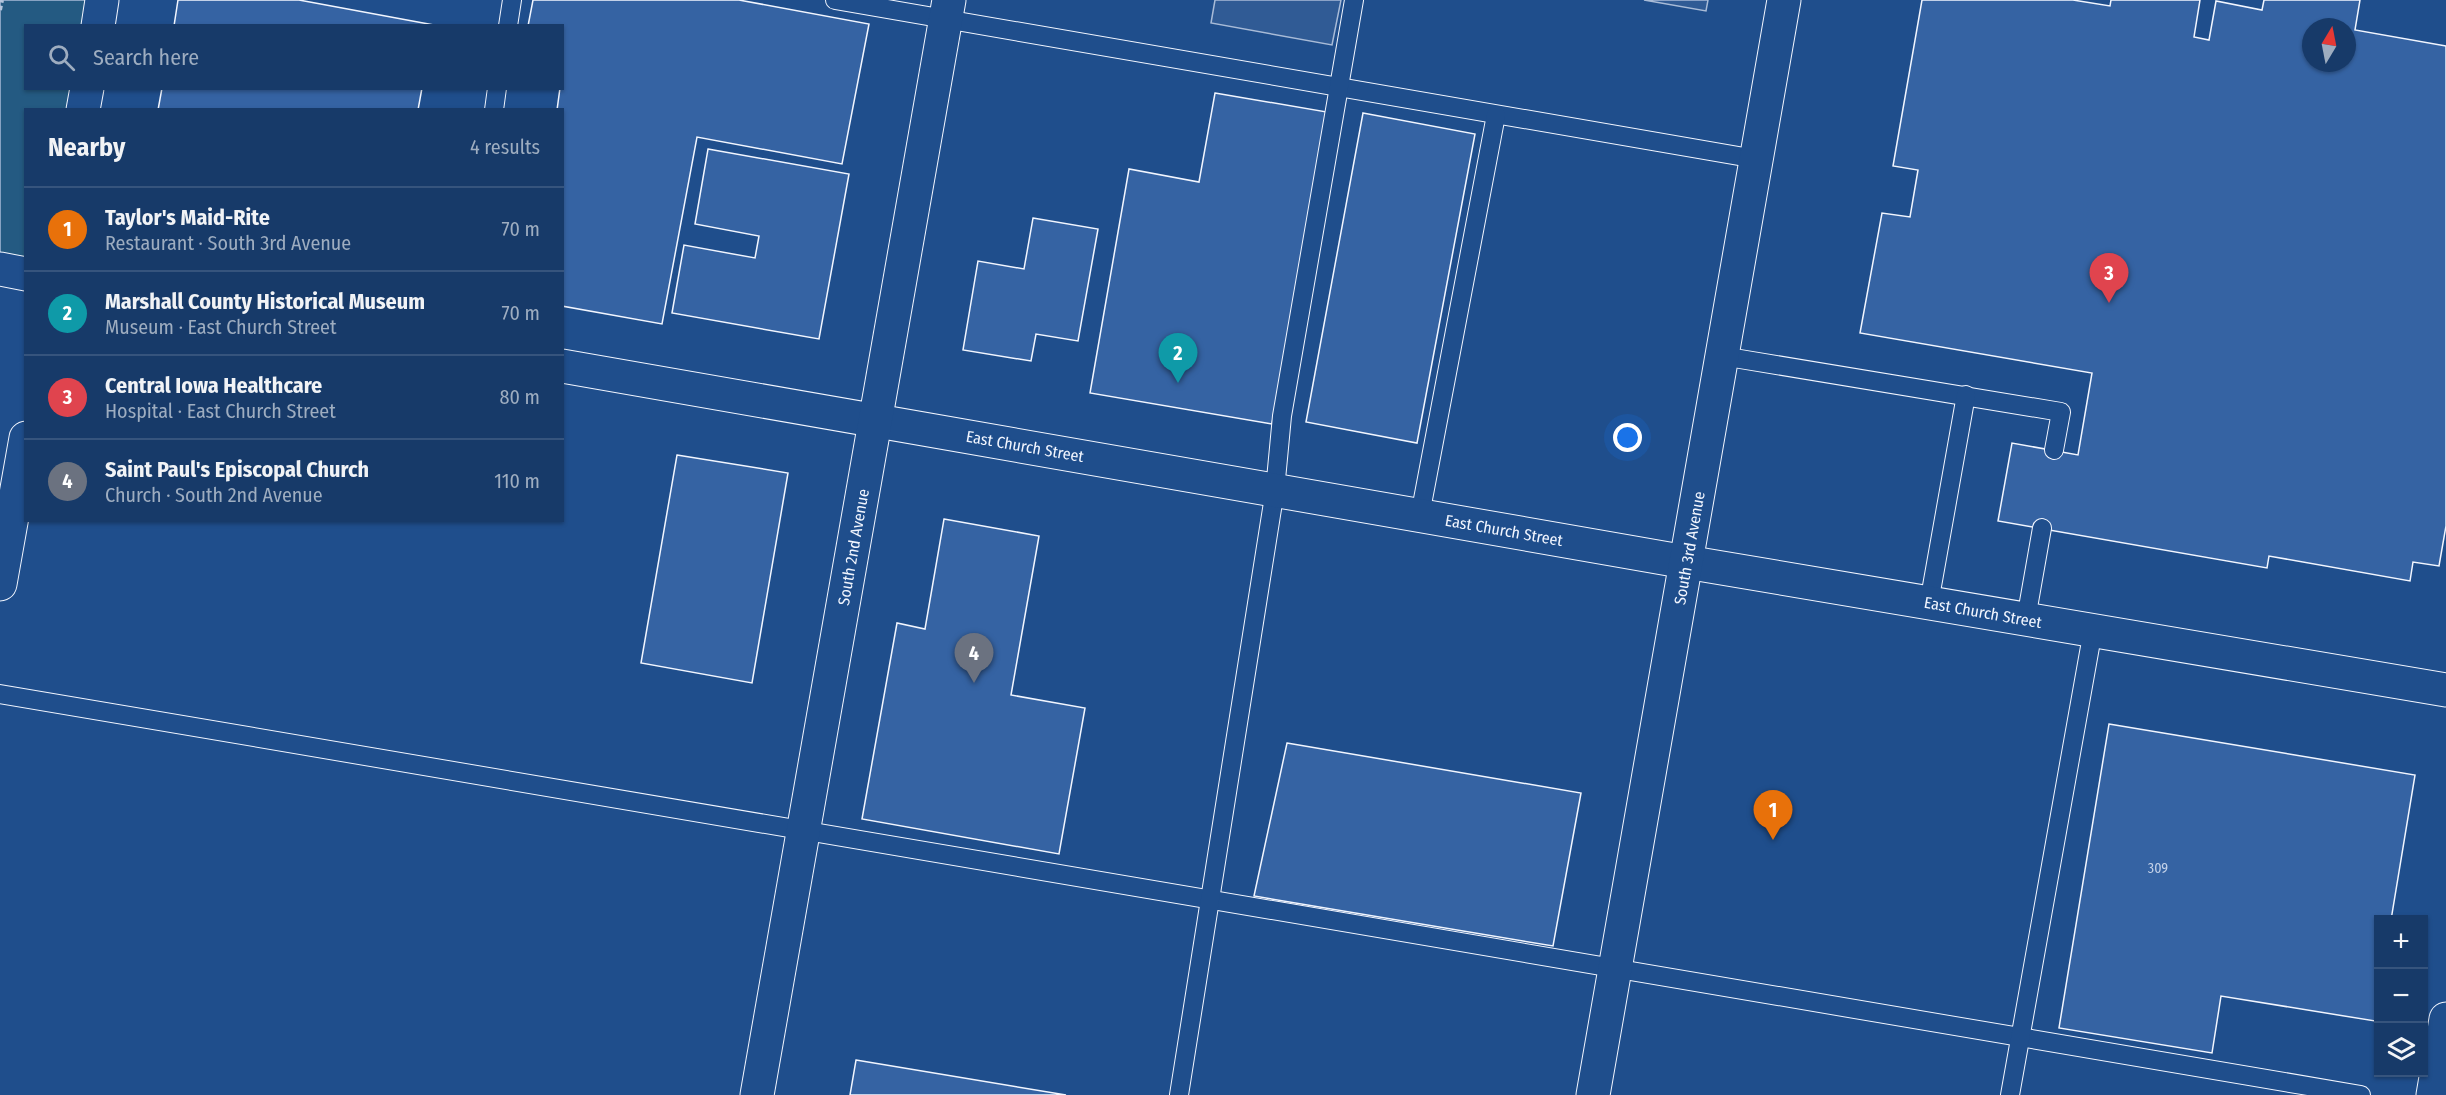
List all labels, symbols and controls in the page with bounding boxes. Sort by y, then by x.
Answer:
north arrow [2302,18,2356,72]
search box [24,24,564,90]
icon: search [45,41,78,74]
text: Search here [93,44,199,71]
text: Nearby [48,132,125,163]
text: 4 results [470,135,540,159]
text: Taylor's Maid-Rite [105,204,270,231]
text: 1 [63,217,72,241]
text: 70 m [502,217,540,241]
text: Restaurant · South 3rd Avenue [105,231,351,255]
pin: 3 [2090,254,2128,303]
text: Marshall County Historical Museum [105,288,425,315]
text: 2 [63,301,72,325]
text: 70 m [502,301,540,325]
text: Museum · East Church Street [105,315,337,339]
pin: 2 [1158,334,1198,383]
text: Central Iowa Healthcare [105,372,322,399]
text: 3 [63,385,72,409]
text: 80 m [500,385,540,409]
text: Hospital · East Church Street [105,399,336,423]
your location [1613,423,1642,452]
street label: East Church Street [965,427,1086,466]
text: Saint Paul's Episcopal Church [105,456,369,483]
text: 4 [62,469,73,493]
text: 110 m [494,469,540,493]
text: Church · South 2nd Avenue [105,483,323,507]
street label: South 2nd Avenue [834,487,873,607]
street label: South 3rd Avenue [1670,490,1709,606]
street label: East Church Street [1444,511,1565,550]
street label: East Church Street [1923,593,2044,632]
pin: 4 [954,634,994,683]
pin: 1 [1754,790,1792,840]
house number: 309 [2148,860,2168,877]
map controls [2374,915,2428,1077]
button: + [2374,915,2428,969]
button: − [2374,969,2428,1023]
button: layers [2374,1023,2428,1077]

